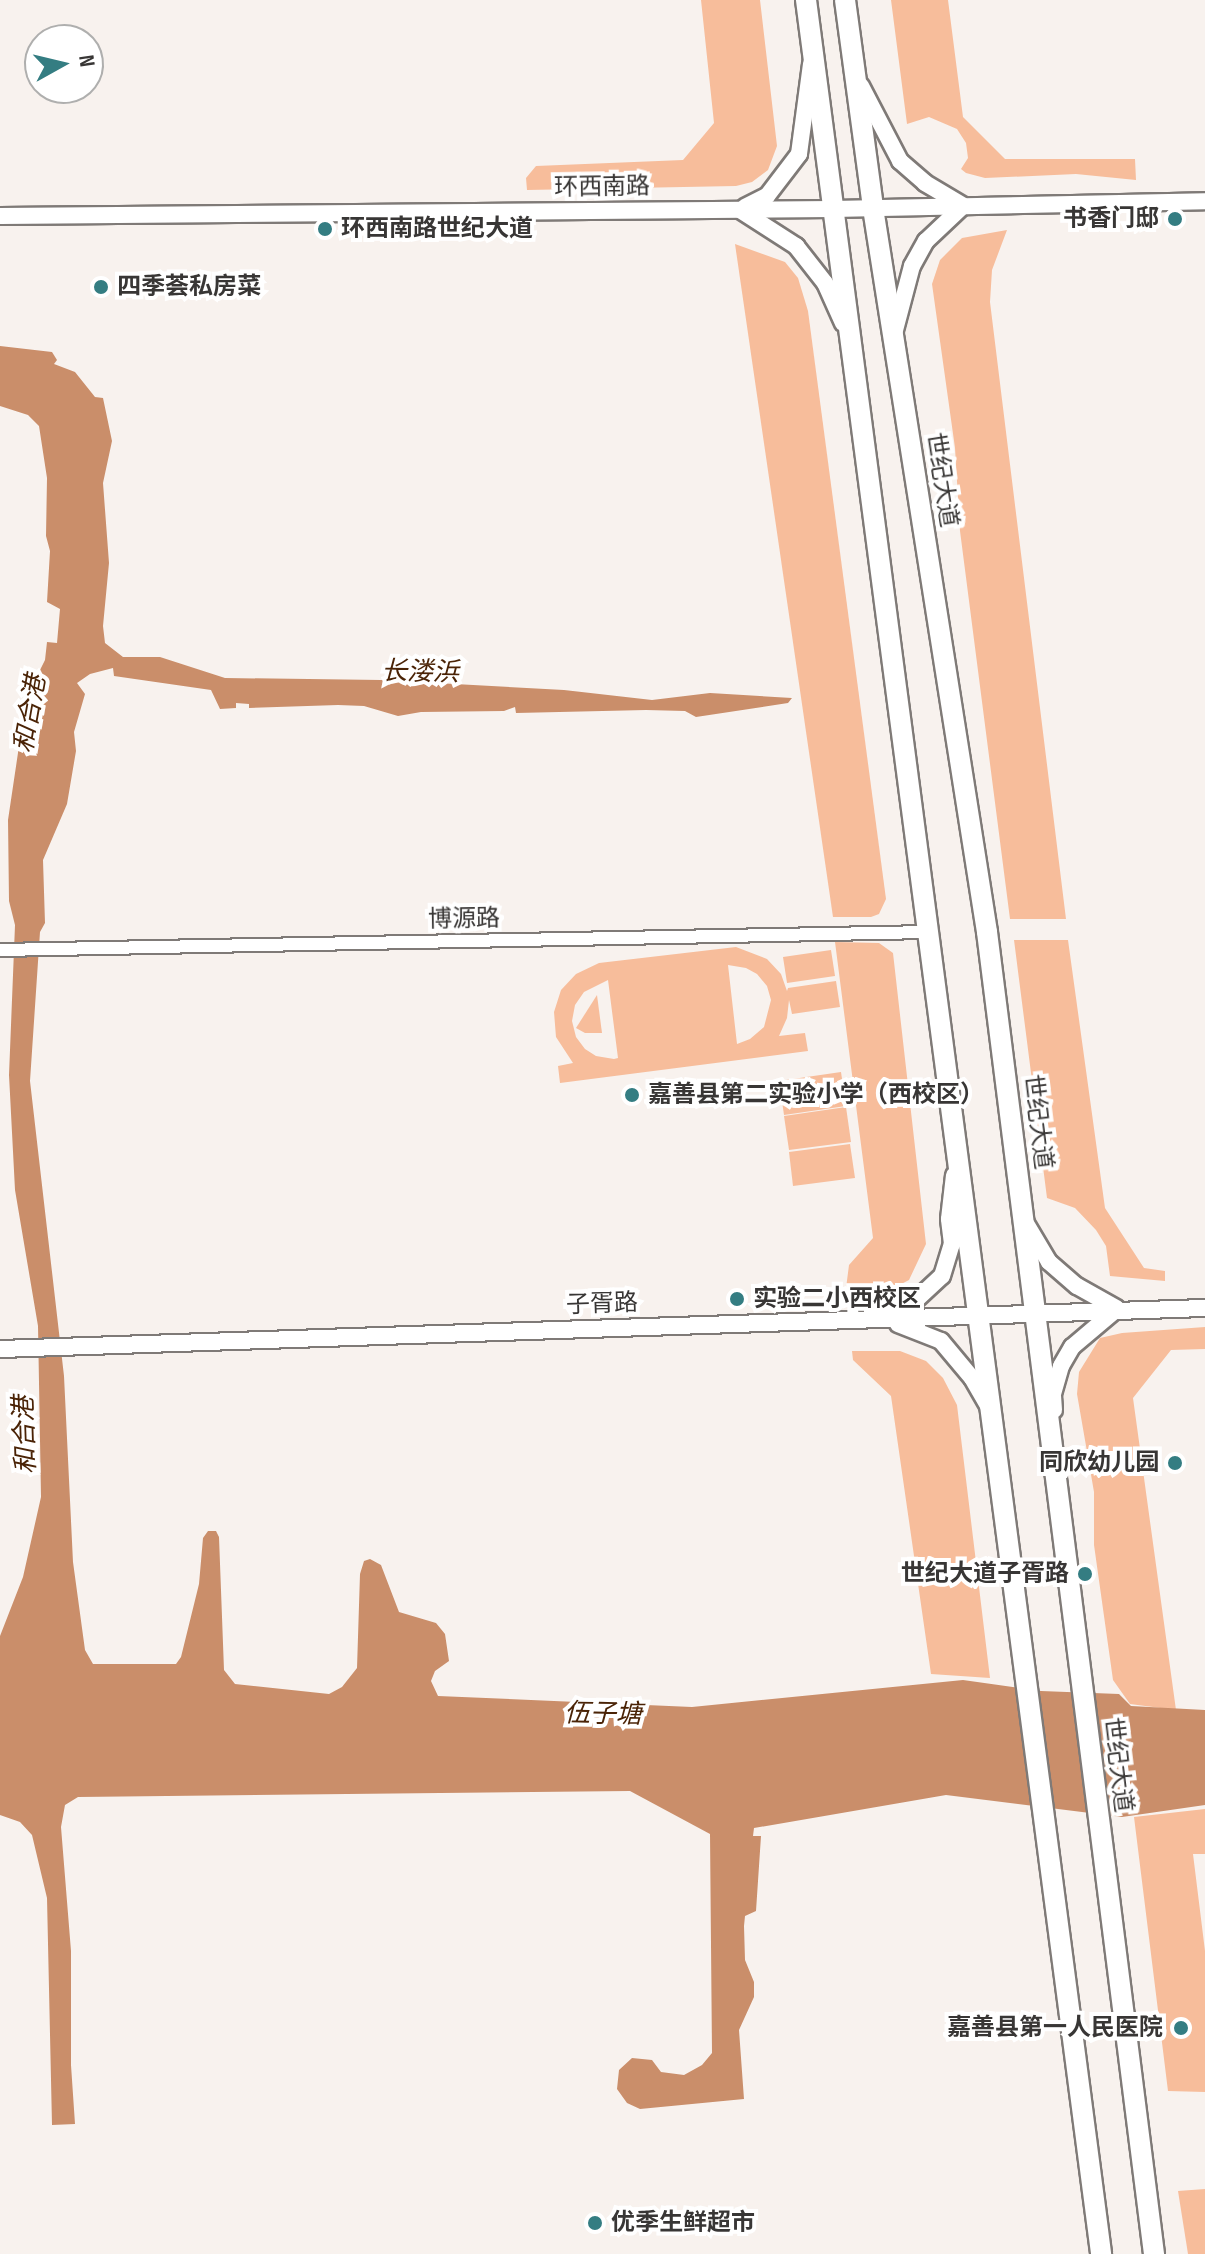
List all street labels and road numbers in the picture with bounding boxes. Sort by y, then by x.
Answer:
street label: 环西南路 [554,172,650,202]
street label: 世纪大道 [920,430,964,530]
street label: 博源路 [428,904,500,934]
street label: 世纪大道 [1018,1073,1058,1171]
street label: 子胥路 [566,1288,638,1320]
street label: 世纪大道 [1098,1716,1138,1814]

